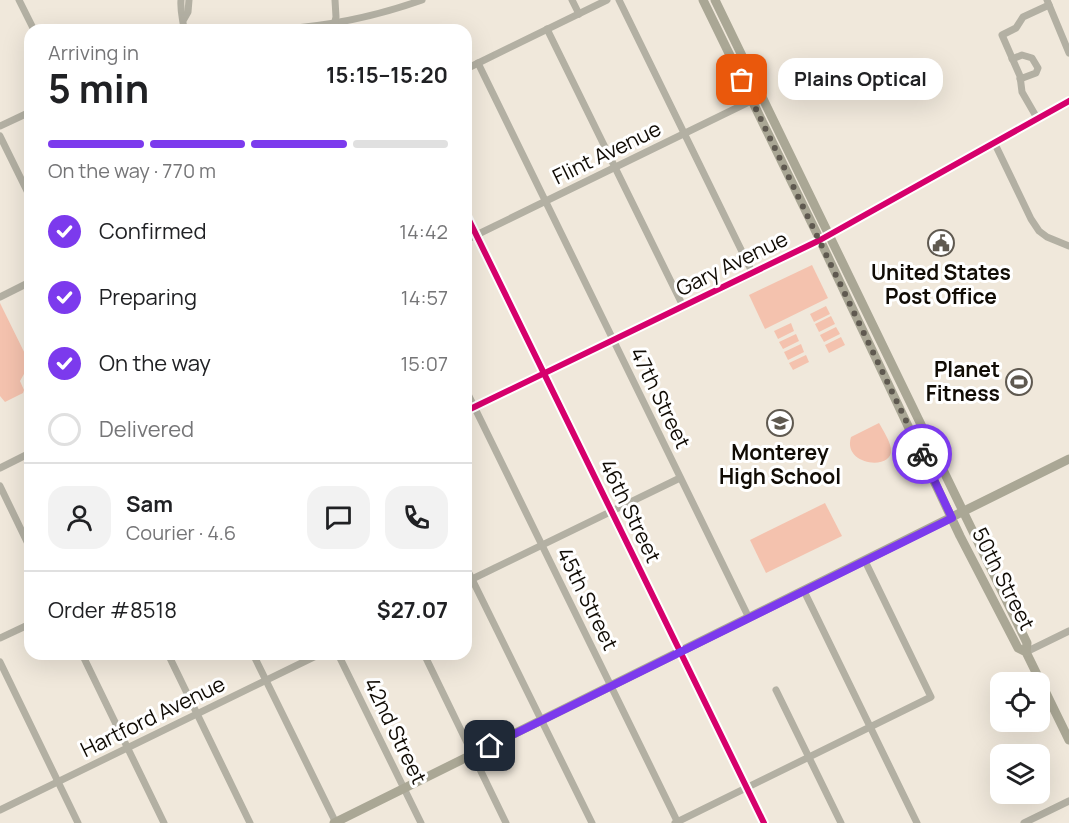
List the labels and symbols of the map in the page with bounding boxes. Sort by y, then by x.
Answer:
pin [716,54,767,105]
callout: Plains Optical [778,59,943,101]
street label: Flint Avenue [548,114,665,190]
street label: Gary Avenue [671,224,792,302]
public building icon: United States Post Office [926,228,956,258]
place label: United States Post Office [871,258,1011,310]
street label: 47th Street [624,342,698,453]
place label: Planet Fitness [926,355,1000,407]
sports icon: Planet Fitness [1004,367,1034,397]
school or university icon: Monterey High School [765,408,795,438]
courier [892,424,952,484]
place label: Monterey High School [719,438,841,490]
street label: 46th Street [594,454,668,567]
street label: 50th Street [966,522,1042,635]
street label: 45th Street [551,542,625,655]
street label: Hartford Avenue [76,669,229,763]
street label: 42nd Street [358,673,434,788]
pin [464,720,515,771]

